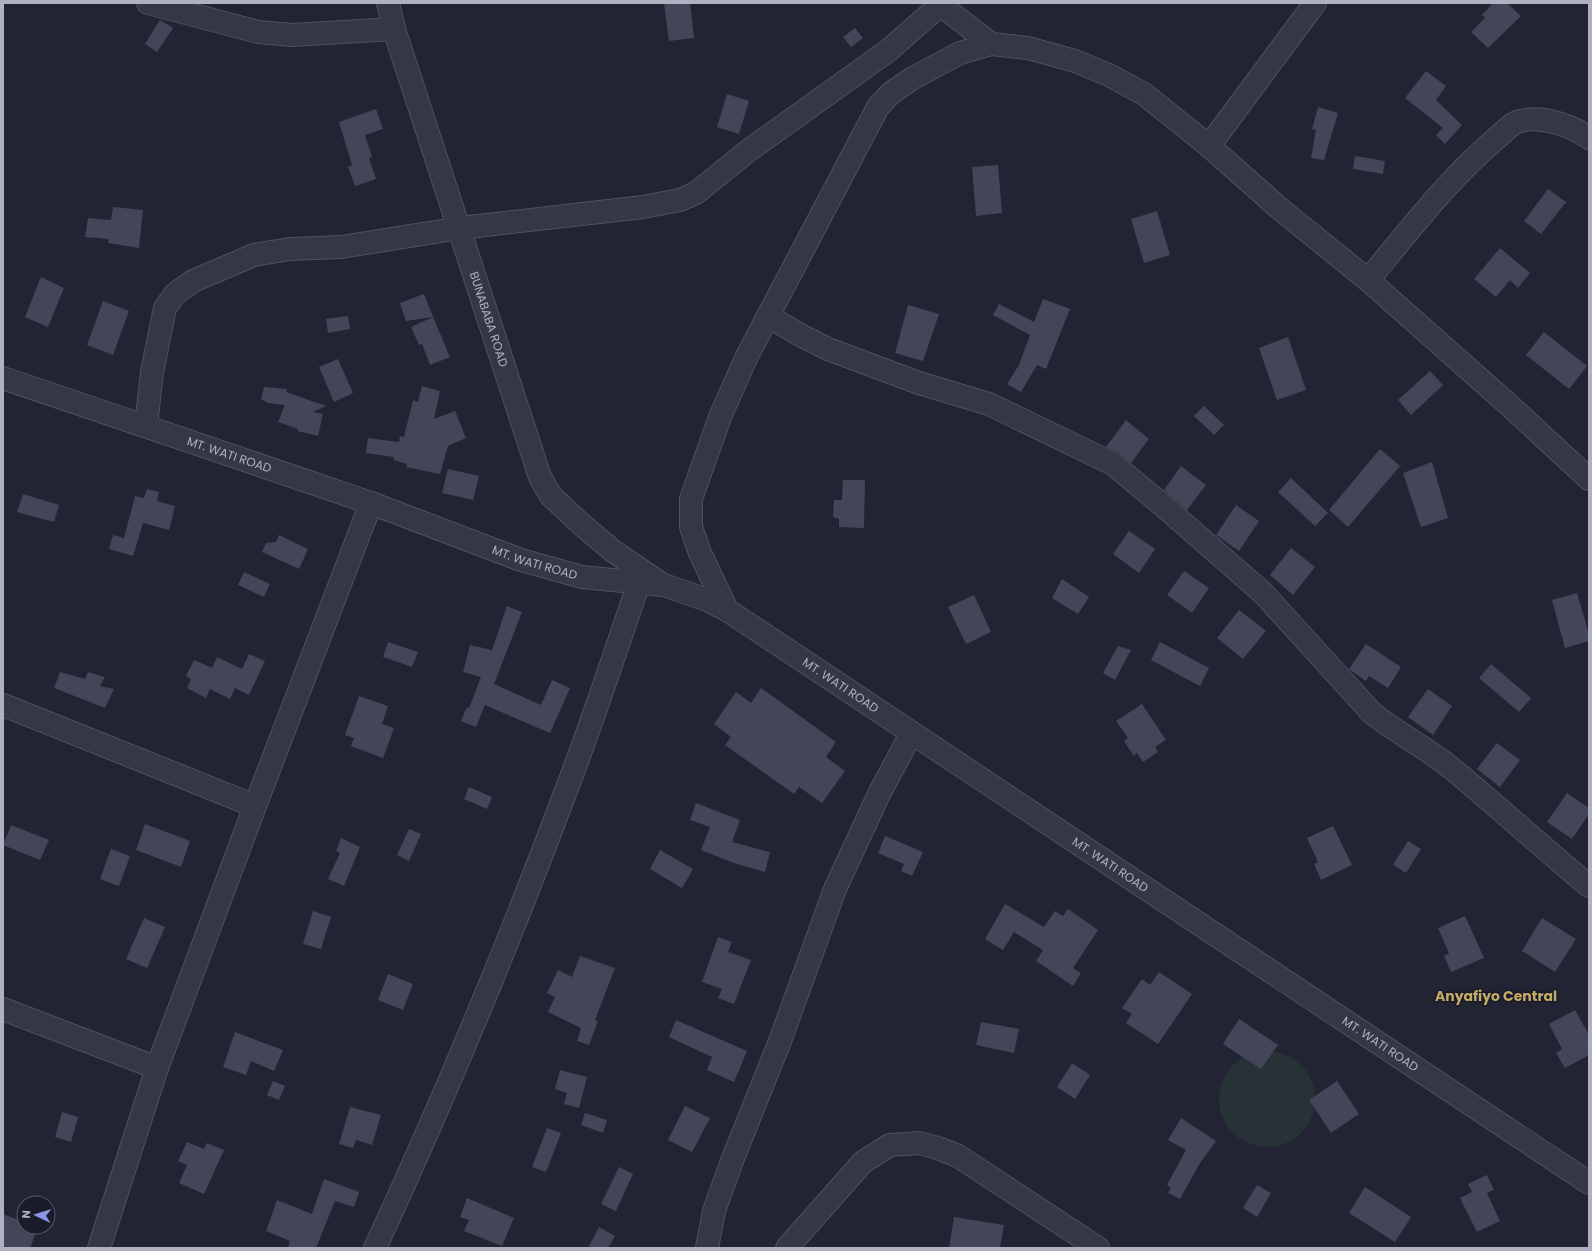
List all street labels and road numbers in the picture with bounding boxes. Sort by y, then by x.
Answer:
street label: BUNABABA ROAD [466,269,513,369]
street label: MT. WATI ROAD [185,432,274,477]
street label: MT. WATI ROAD [490,541,579,583]
street label: MT. WATI ROAD [799,653,882,717]
street label: MT. WATI ROAD [1069,833,1152,896]
street label: MT. WATI ROAD [1339,1012,1422,1075]

